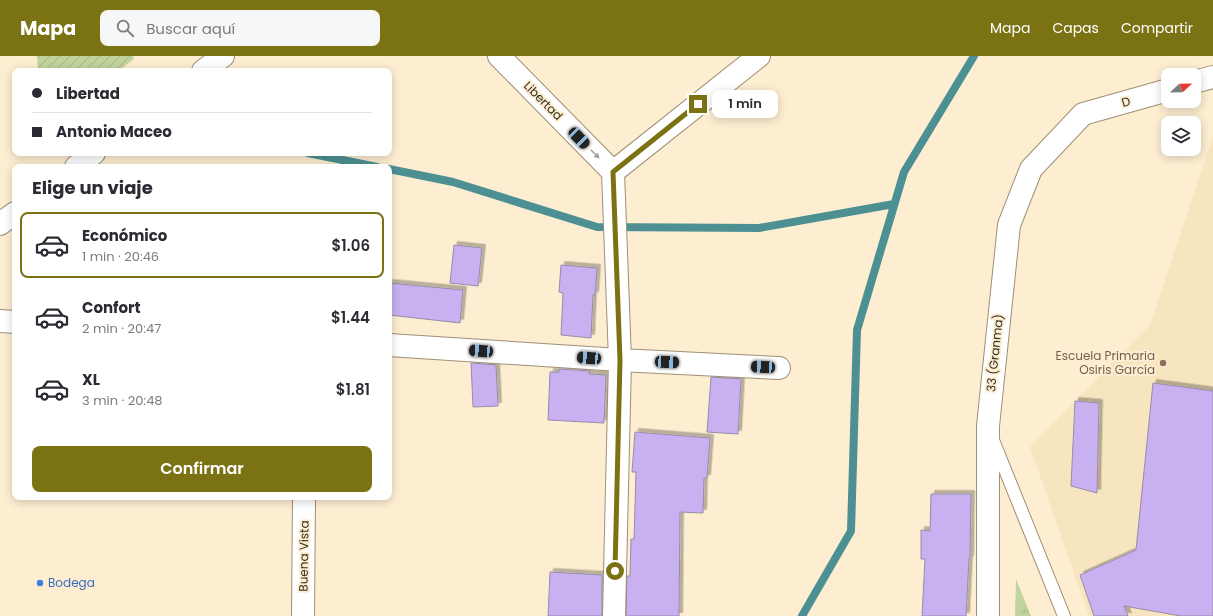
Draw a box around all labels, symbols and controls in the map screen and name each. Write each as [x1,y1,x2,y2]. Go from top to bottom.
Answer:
search box [100,10,380,46]
text: Mapa [20,15,76,42]
icon: search [114,17,136,39]
text: Buscar aquí [146,18,235,39]
text: Mapa [990,18,1030,38]
text: Capas [1052,18,1099,38]
text: Compartir [1121,18,1193,38]
north arrow [1161,68,1201,108]
map controls [1161,68,1201,156]
street label: Libertad [520,77,567,124]
text: Libertad [56,83,120,104]
callout: 1 min [712,90,778,118]
street label: D [1119,92,1132,111]
text: 1 min [728,94,762,113]
route end [689,95,707,113]
button: layers [1161,116,1201,156]
text: Antonio Maceo [56,121,172,142]
car [566,125,592,151]
one-way arrow [590,149,599,159]
text: Elige un viaje [32,175,153,200]
text: Económico [82,225,167,246]
icon: car [34,227,70,263]
text: $1.06 [332,235,370,256]
text: 1 min · 20:46 [82,247,159,266]
text: Confort [82,297,141,318]
icon: car [34,299,70,335]
text: $1.44 [331,307,370,328]
street label: 33 (Granma) [982,313,1007,393]
text: 2 min · 20:47 [82,319,161,338]
car [469,344,493,358]
place label: Escuela Primaria Osiris García [1056,347,1155,378]
car [577,351,601,365]
car [655,355,679,369]
marker: Escuela Primaria Osiris García [1158,358,1168,368]
car [751,360,775,374]
text: XL [82,369,100,390]
icon: car [34,371,70,407]
text: $1.81 [336,379,370,400]
text: 3 min · 20:48 [82,391,163,410]
button: Confirmar [32,446,372,492]
street label: Buena Vista [294,520,313,592]
route start [606,562,624,580]
place label: Bodega [48,574,95,591]
marker: Bodega [35,578,45,588]

